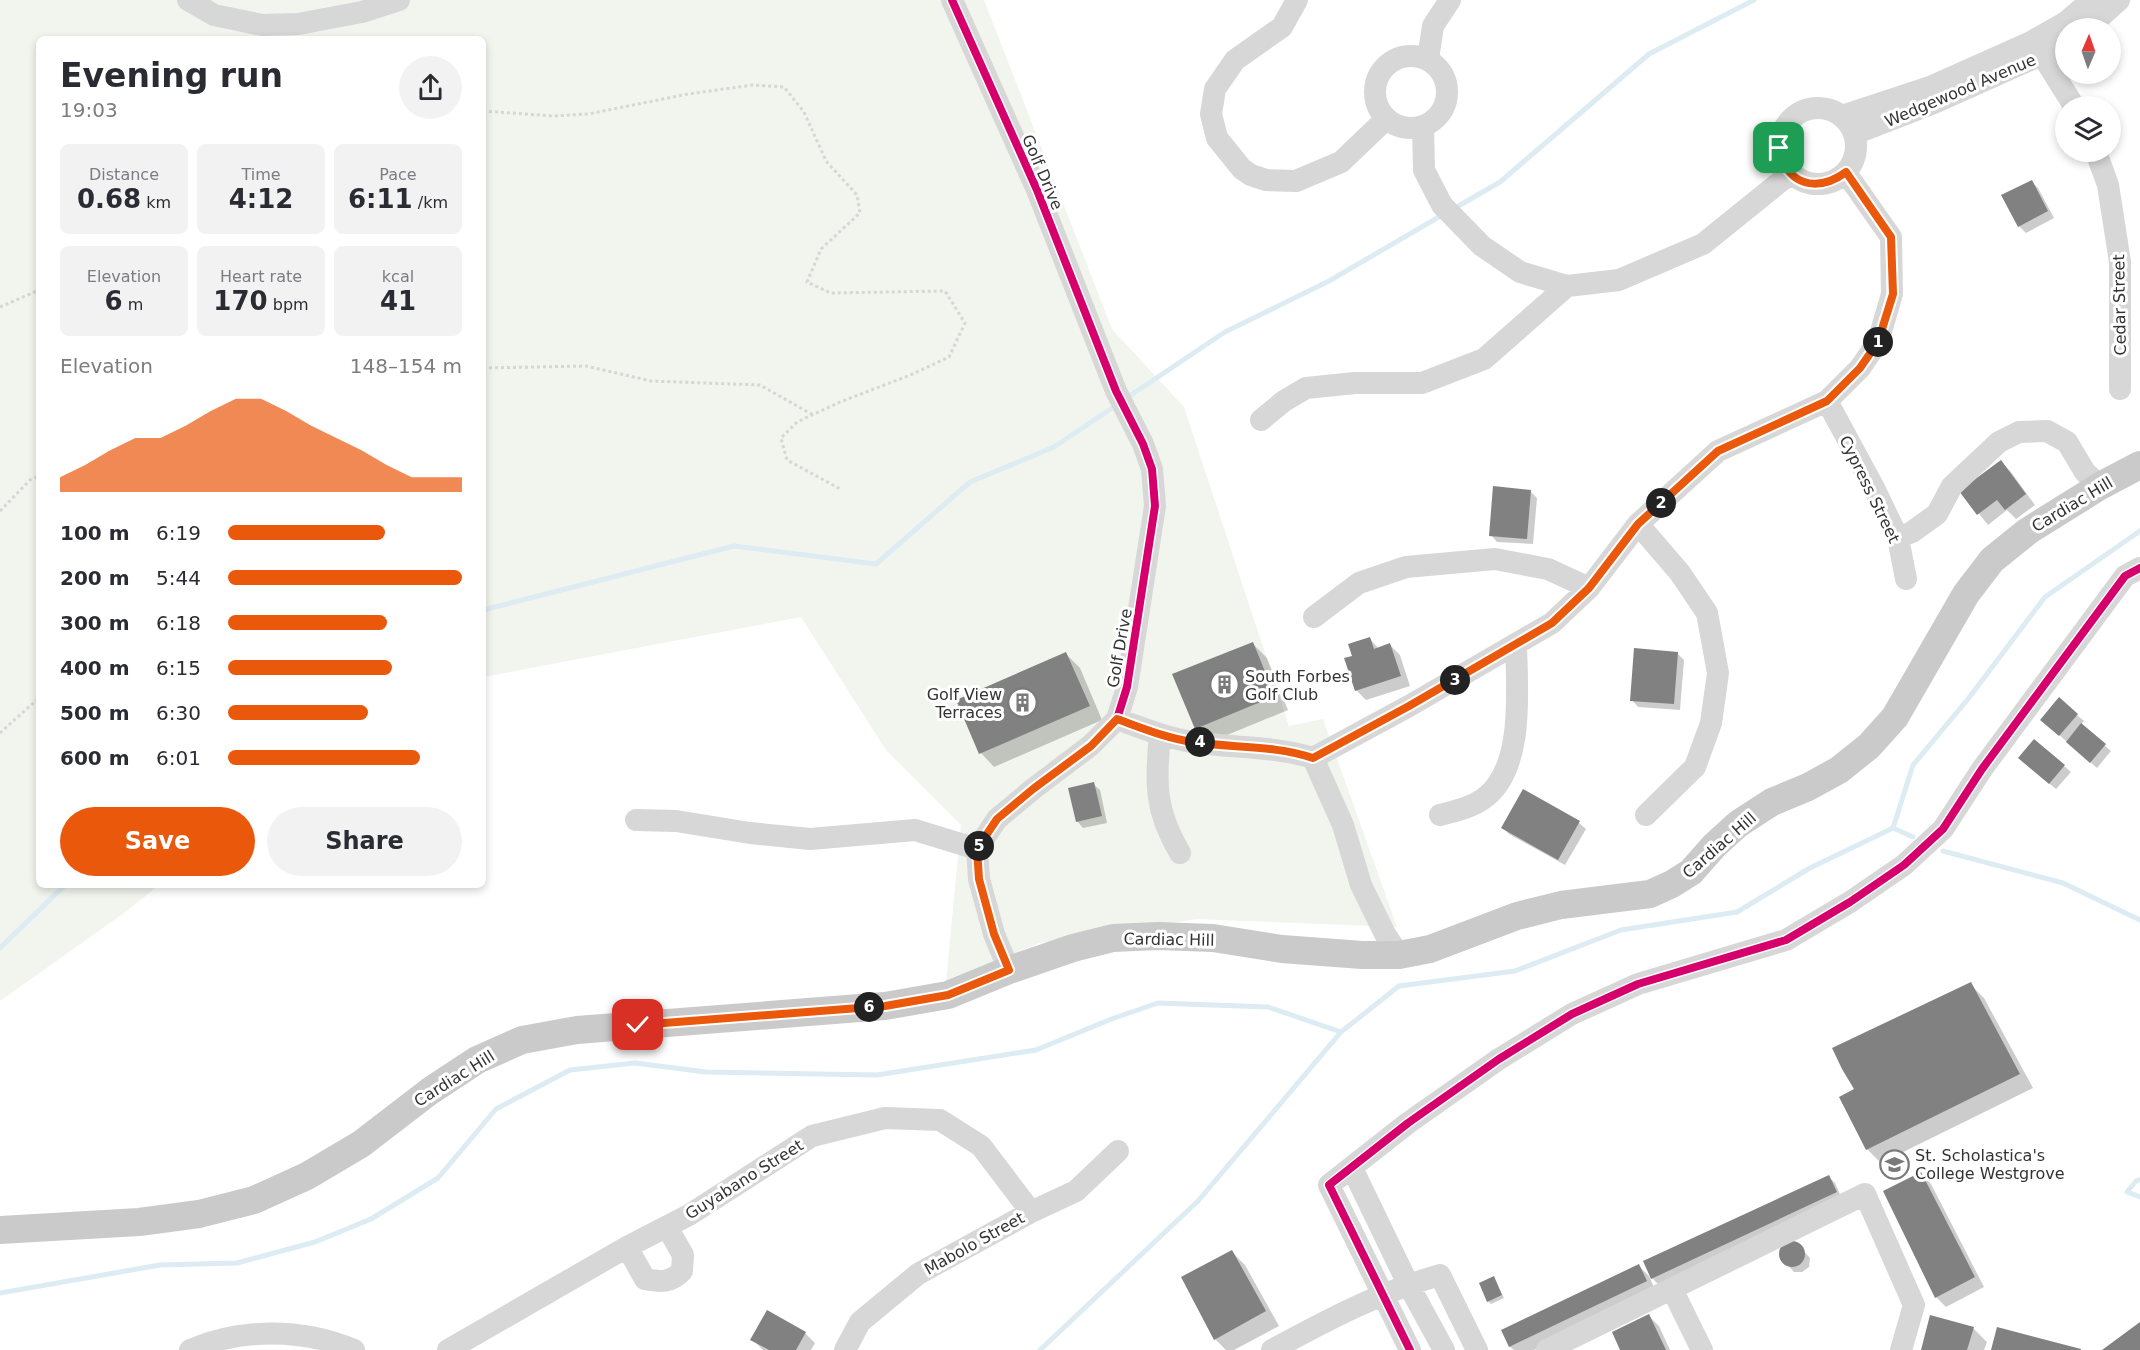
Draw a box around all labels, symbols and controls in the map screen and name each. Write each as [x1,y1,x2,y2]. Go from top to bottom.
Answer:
north arrow [2055,18,2121,84]
map controls [2055,18,2121,162]
street label: Wedgewood Avenue [1882,50,2039,131]
text: Evening run [60,56,283,95]
button: share [399,56,462,119]
button: layers [2055,96,2121,162]
text: 19:03 [60,98,118,122]
pin [1753,122,1804,173]
icon: arrive [1762,131,1795,164]
street label: Golf Drive [1018,132,1067,213]
text: Distance [89,165,159,184]
text: Time [241,165,281,184]
text: Pace [379,165,417,184]
text: 0.68 [77,184,141,214]
text: 4:12 [229,184,293,214]
text: 6:11 [348,184,413,214]
text: km [141,193,171,212]
text: /km [413,193,448,212]
street label: Cedar Street [2109,254,2130,356]
text: Elevation [87,267,161,286]
text: Heart rate [220,267,302,286]
text: kcal [382,267,414,286]
text: 6 [105,286,123,316]
text: 170 [213,286,268,316]
text: 41 [380,286,416,316]
text: m [123,295,143,314]
text: bpm [268,295,309,314]
pin: 1 [1863,327,1893,357]
text: 1 [1872,332,1884,351]
text: Elevation [60,354,153,378]
text: 148–154 m [350,354,462,378]
street label: Cypress Street [1835,432,1904,546]
street label: Cardiac Hill [2028,473,2116,536]
pin: 2 [1646,488,1676,518]
text: 2 [1655,493,1667,512]
text: 100 m [60,521,130,545]
text: 6:19 [156,521,201,545]
text: 200 m [60,566,130,590]
text: 5:44 [156,566,201,590]
street label: Golf Drive [1103,607,1136,689]
text: 300 m [60,611,130,635]
text: 6:18 [156,611,201,635]
text: 400 m [60,656,130,680]
text: 6:15 [156,656,201,680]
pin: 3 [1440,665,1470,695]
place label: South Forbes Golf Club [1245,667,1350,704]
building icon: South Forbes Golf Club [1208,669,1240,701]
text: 3 [1449,670,1461,689]
place label: Golf View Terraces [927,685,1002,722]
building icon: Golf View Terraces [1007,687,1039,719]
text: 500 m [60,701,130,725]
text: 6:30 [156,701,201,725]
pin: 4 [1185,727,1215,757]
text: 4 [1194,732,1206,751]
text: 600 m [60,746,130,770]
text: 6:01 [156,746,201,770]
button: Save [60,807,255,876]
button: Share [267,807,462,876]
street label: Cardiac Hill [1679,808,1760,882]
pin: 5 [964,831,994,861]
text: 5 [973,836,985,855]
street label: Cardiac Hill [1123,929,1215,950]
pin: 6 [854,992,884,1022]
text: 6 [863,997,875,1016]
pin [612,999,663,1050]
icon: check [621,1008,654,1041]
street label: Cardiac Hill [411,1046,498,1111]
street label: Guyabano Street [682,1135,807,1223]
place label: St. Scholastica's College Westgrove [1915,1146,2065,1183]
school or university icon: St. Scholastica's College Westgrove [1878,1148,1910,1180]
street label: Mabolo Street [921,1208,1028,1279]

